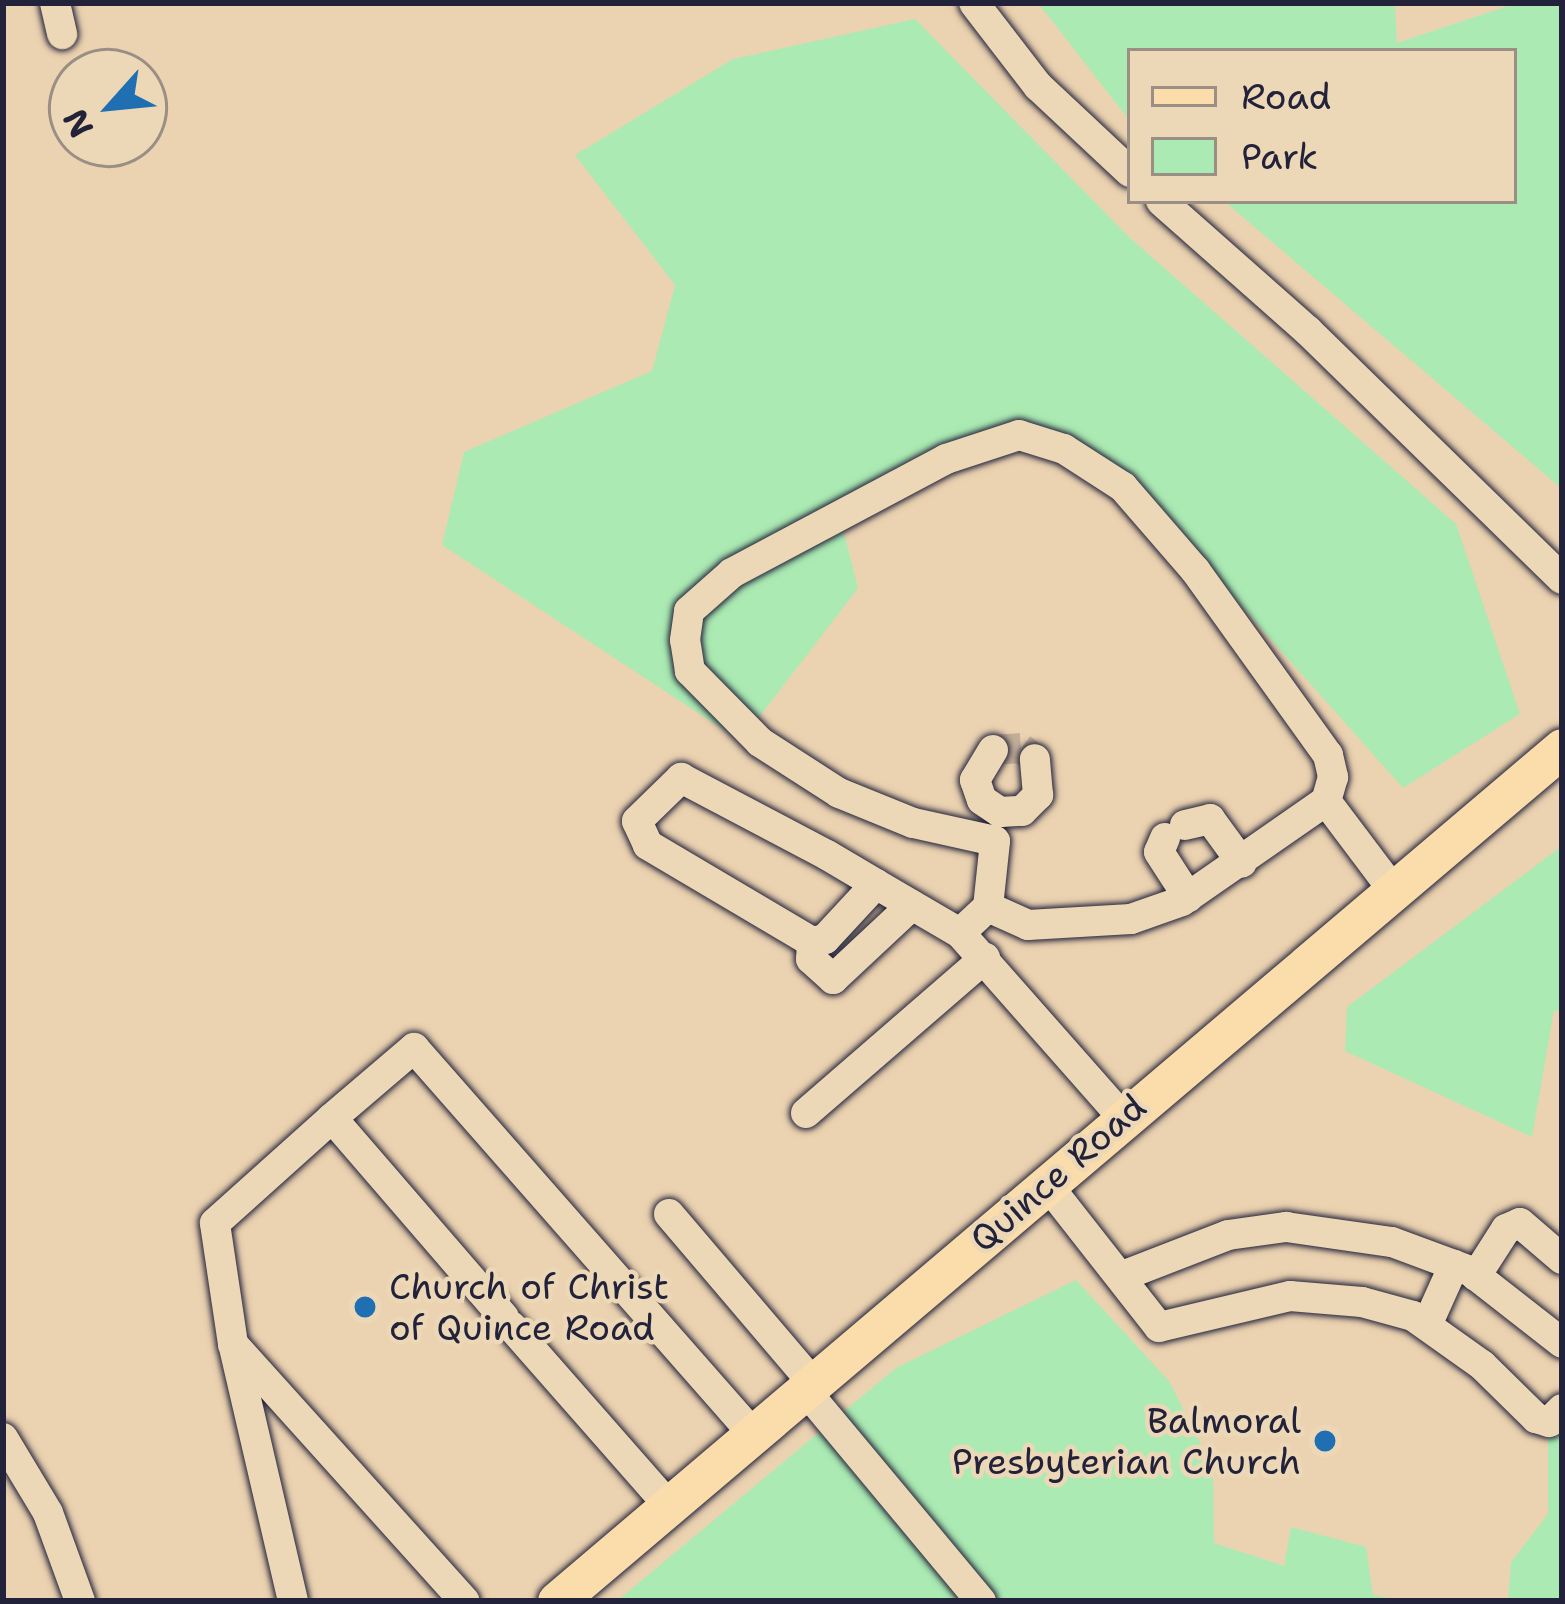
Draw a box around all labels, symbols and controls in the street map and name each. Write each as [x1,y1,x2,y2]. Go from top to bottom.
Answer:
north arrow [48,48,168,168]
legend [1127,48,1517,204]
text: Road [1241,72,1331,121]
text: N [52,101,104,145]
text: Park [1241,132,1318,181]
street label: Quince Road [961,1085,1155,1261]
place label: Church of Christ of Quince Road [389,1264,669,1349]
marker: Church of Christ of Quince Road [352,1294,378,1320]
place label: Balmoral Presbyterian Church [952,1398,1301,1483]
marker: Balmoral Presbyterian Church [1312,1428,1338,1454]

